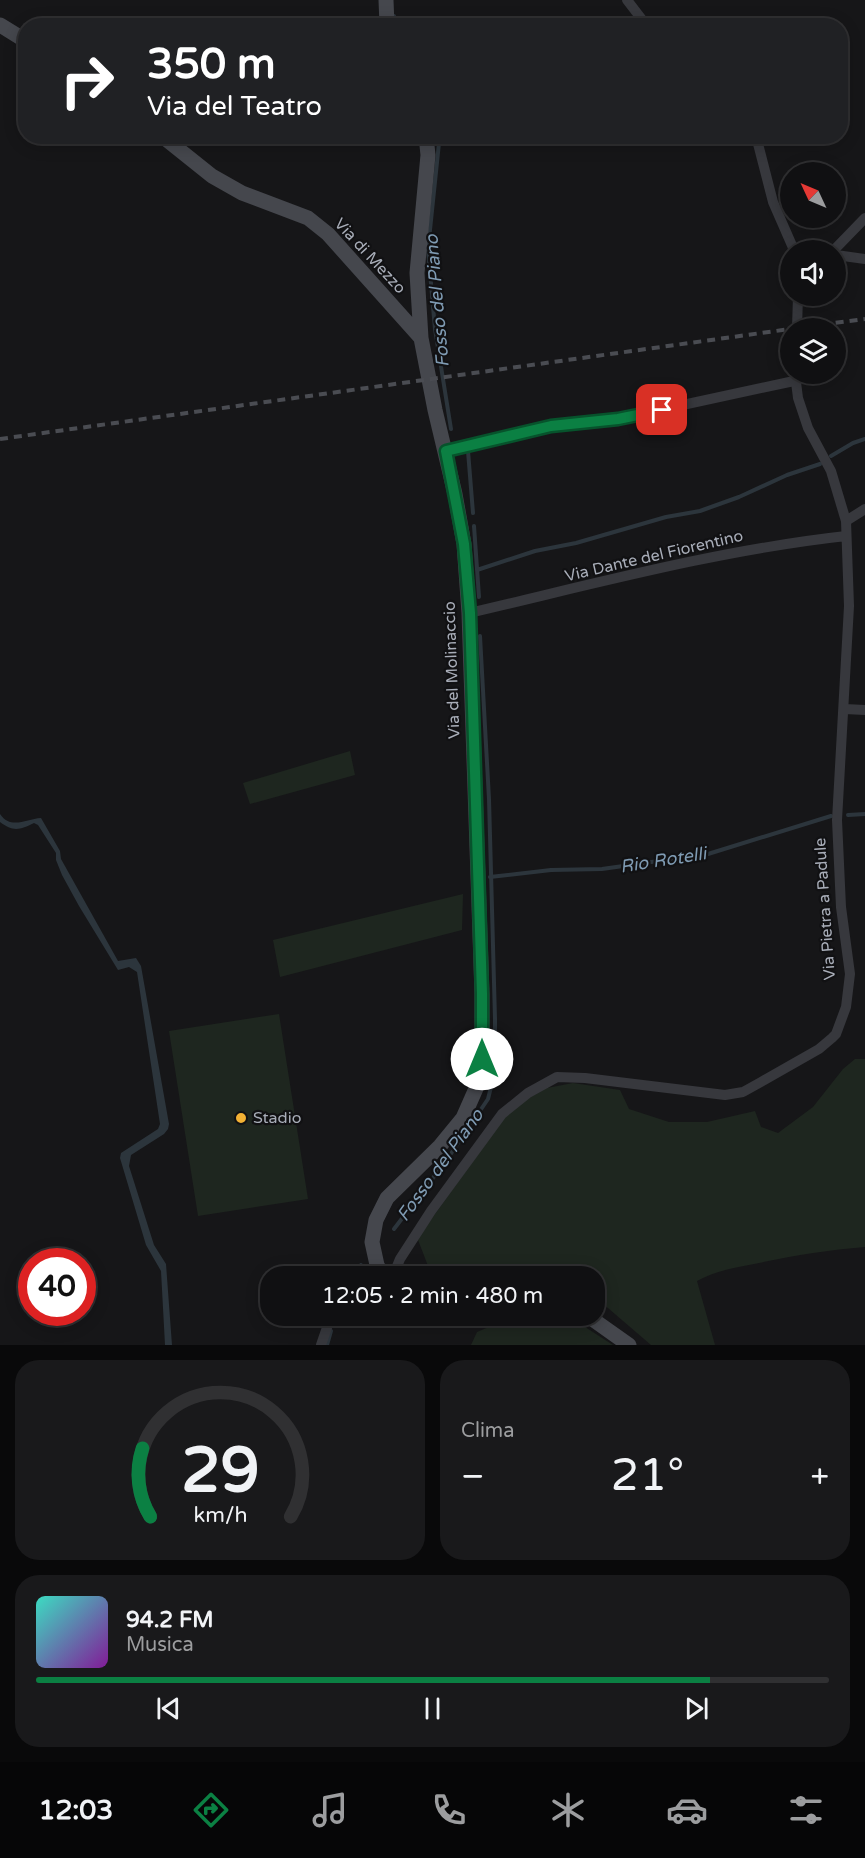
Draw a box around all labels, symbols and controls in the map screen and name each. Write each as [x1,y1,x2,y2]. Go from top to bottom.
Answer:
text: 350 m [147,39,276,90]
icon: right [48,42,126,120]
text: Via del Teatro [147,90,322,123]
north arrow [780,162,846,228]
map controls [780,162,846,384]
street label: Via di Mezzo [330,214,410,298]
water label: Fosso del Piano [420,233,454,368]
button: sound [780,240,846,306]
button: layers [780,318,846,384]
pin [636,384,687,435]
icon: arrive [645,393,678,426]
street label: Via Dante del Fiorentino [563,526,745,586]
street label: Via del Molinaccio [440,601,464,739]
street label: Via Pietra a Padule [810,837,840,981]
water label: Rio Rotelli [618,842,710,878]
position arrow [450,1027,514,1091]
water label: Fosso del Piano [392,1104,489,1225]
place label: Stadio [253,1108,301,1128]
marker: Stadio [234,1111,248,1125]
speed limit sign: 40 [18,1248,96,1326]
text: 12:05 · 2 min · 480 m [322,1283,543,1309]
text: Clima [461,1419,514,1443]
text: 29 [181,1434,259,1509]
text: 21° [611,1449,684,1503]
text: − [461,1457,485,1496]
text: + [810,1457,829,1496]
text: km/h [193,1502,247,1528]
text: 94.2 FM [126,1607,214,1633]
text: Musica [126,1633,194,1657]
icon: previous [152,1692,185,1725]
icon: pause [416,1692,449,1725]
icon: next [680,1692,713,1725]
icon: directions [190,1789,232,1831]
icon: music [309,1789,351,1831]
icon: phone [428,1789,470,1831]
icon: climate [547,1789,589,1831]
icon: car [666,1789,708,1831]
icon: filters [785,1789,827,1831]
text: 12:03 [38,1794,113,1827]

